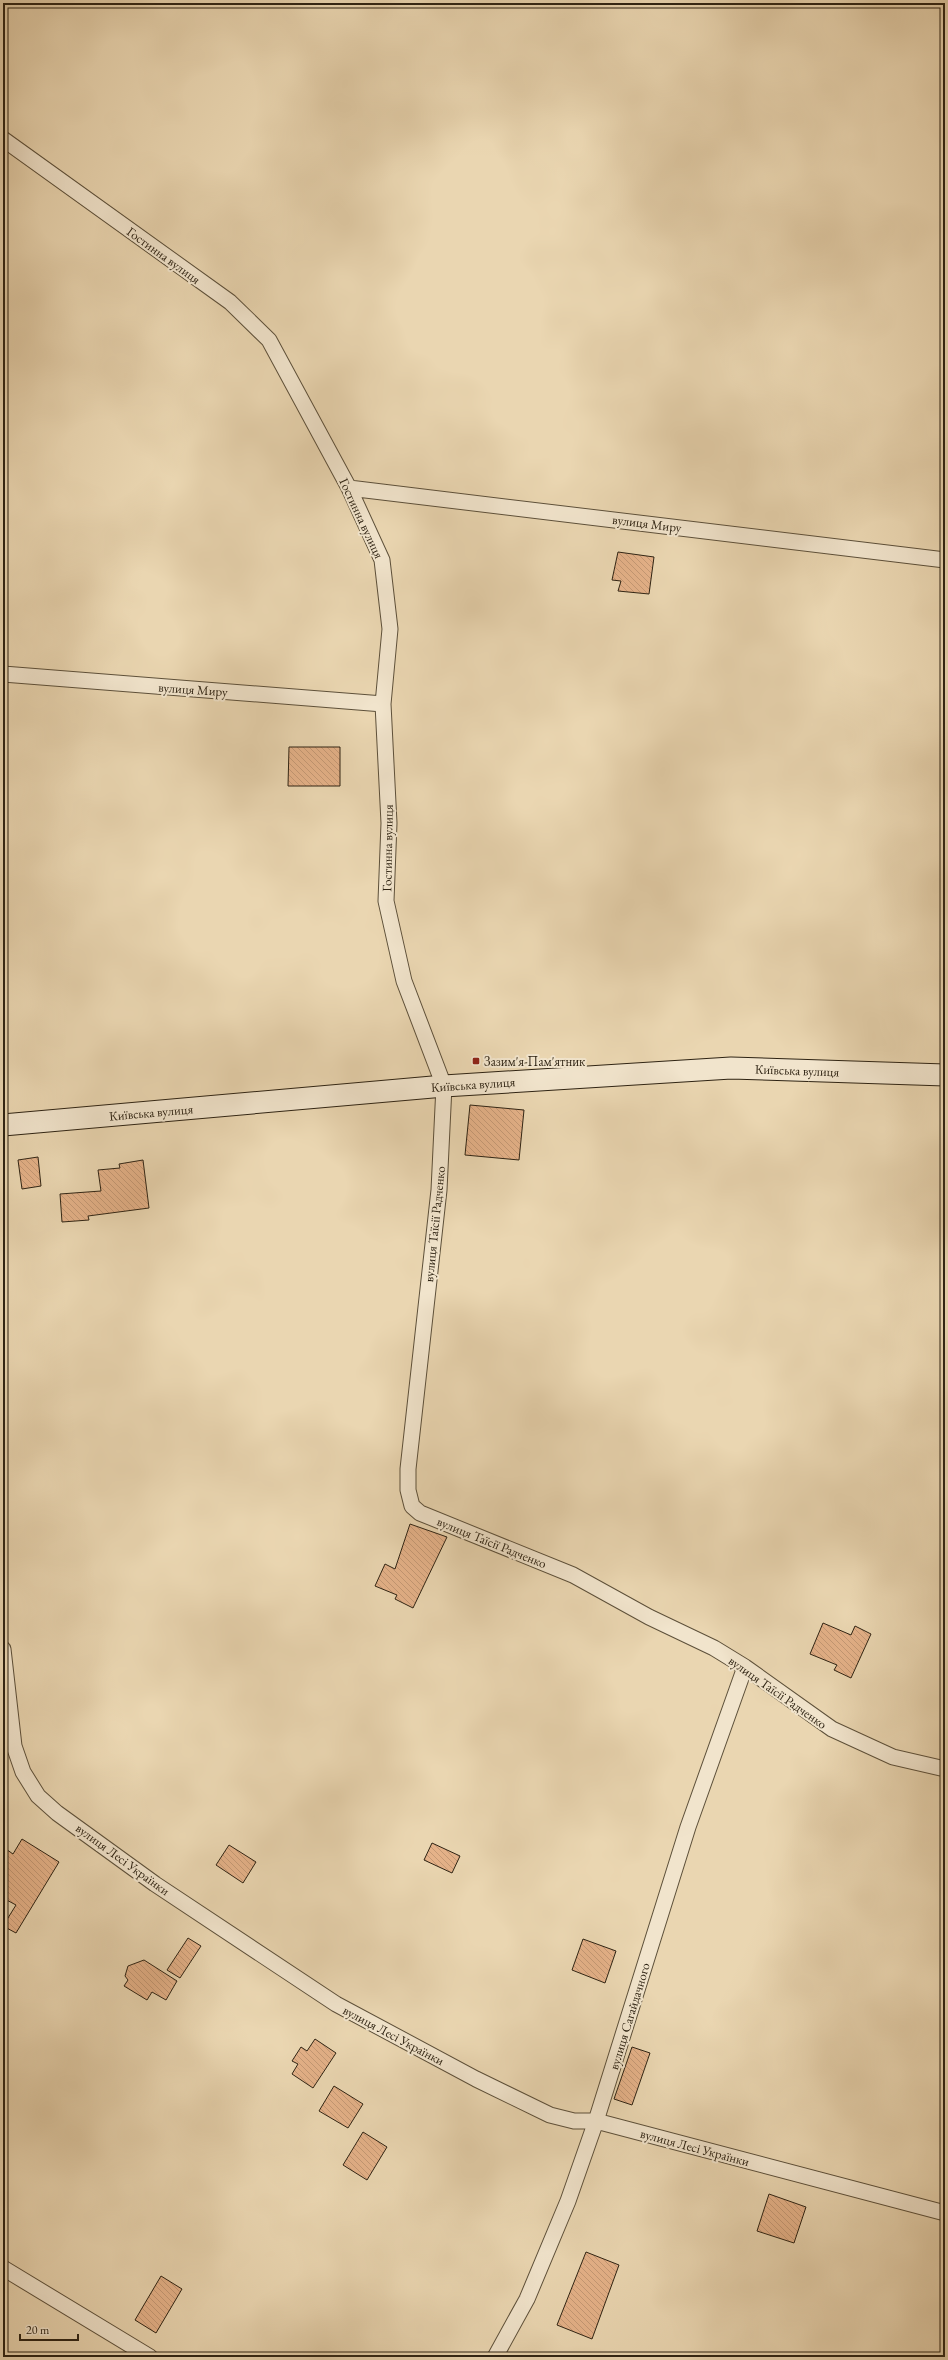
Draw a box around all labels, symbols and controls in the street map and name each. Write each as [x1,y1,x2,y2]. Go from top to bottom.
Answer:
street label: Гостинна вулиця [123,223,204,288]
street label: Гостинна вулиця [335,475,388,561]
street label: вулиця Миру [611,511,683,536]
street label: вулиця Миру [158,679,229,700]
street label: Гостинна вулиця [378,804,397,892]
place label: Зазим'я-Пам'ятник [484,1053,586,1070]
marker: Зазим'я-Пам'ятник [471,1056,481,1066]
street label: Київська вулиця [755,1061,840,1080]
street label: Київська вулиця [430,1073,516,1096]
street label: Київська вулиця [108,1100,194,1125]
street label: вулиця Таїсії Радченко [420,1165,449,1283]
street label: вулиця Таїсії Радченко [435,1513,549,1572]
street label: вулиця Таїсії Радченко [725,1652,830,1733]
street label: вулиця Лесі Українки [72,1820,173,1899]
street label: вулиця Сагайдачного [605,1961,654,2072]
street label: вулиця Лесі Українки [340,2002,447,2069]
street label: вулиця Лесі Українки [638,2125,751,2170]
scale bar [20,2316,78,2342]
text: 20 m [26,2322,50,2338]

